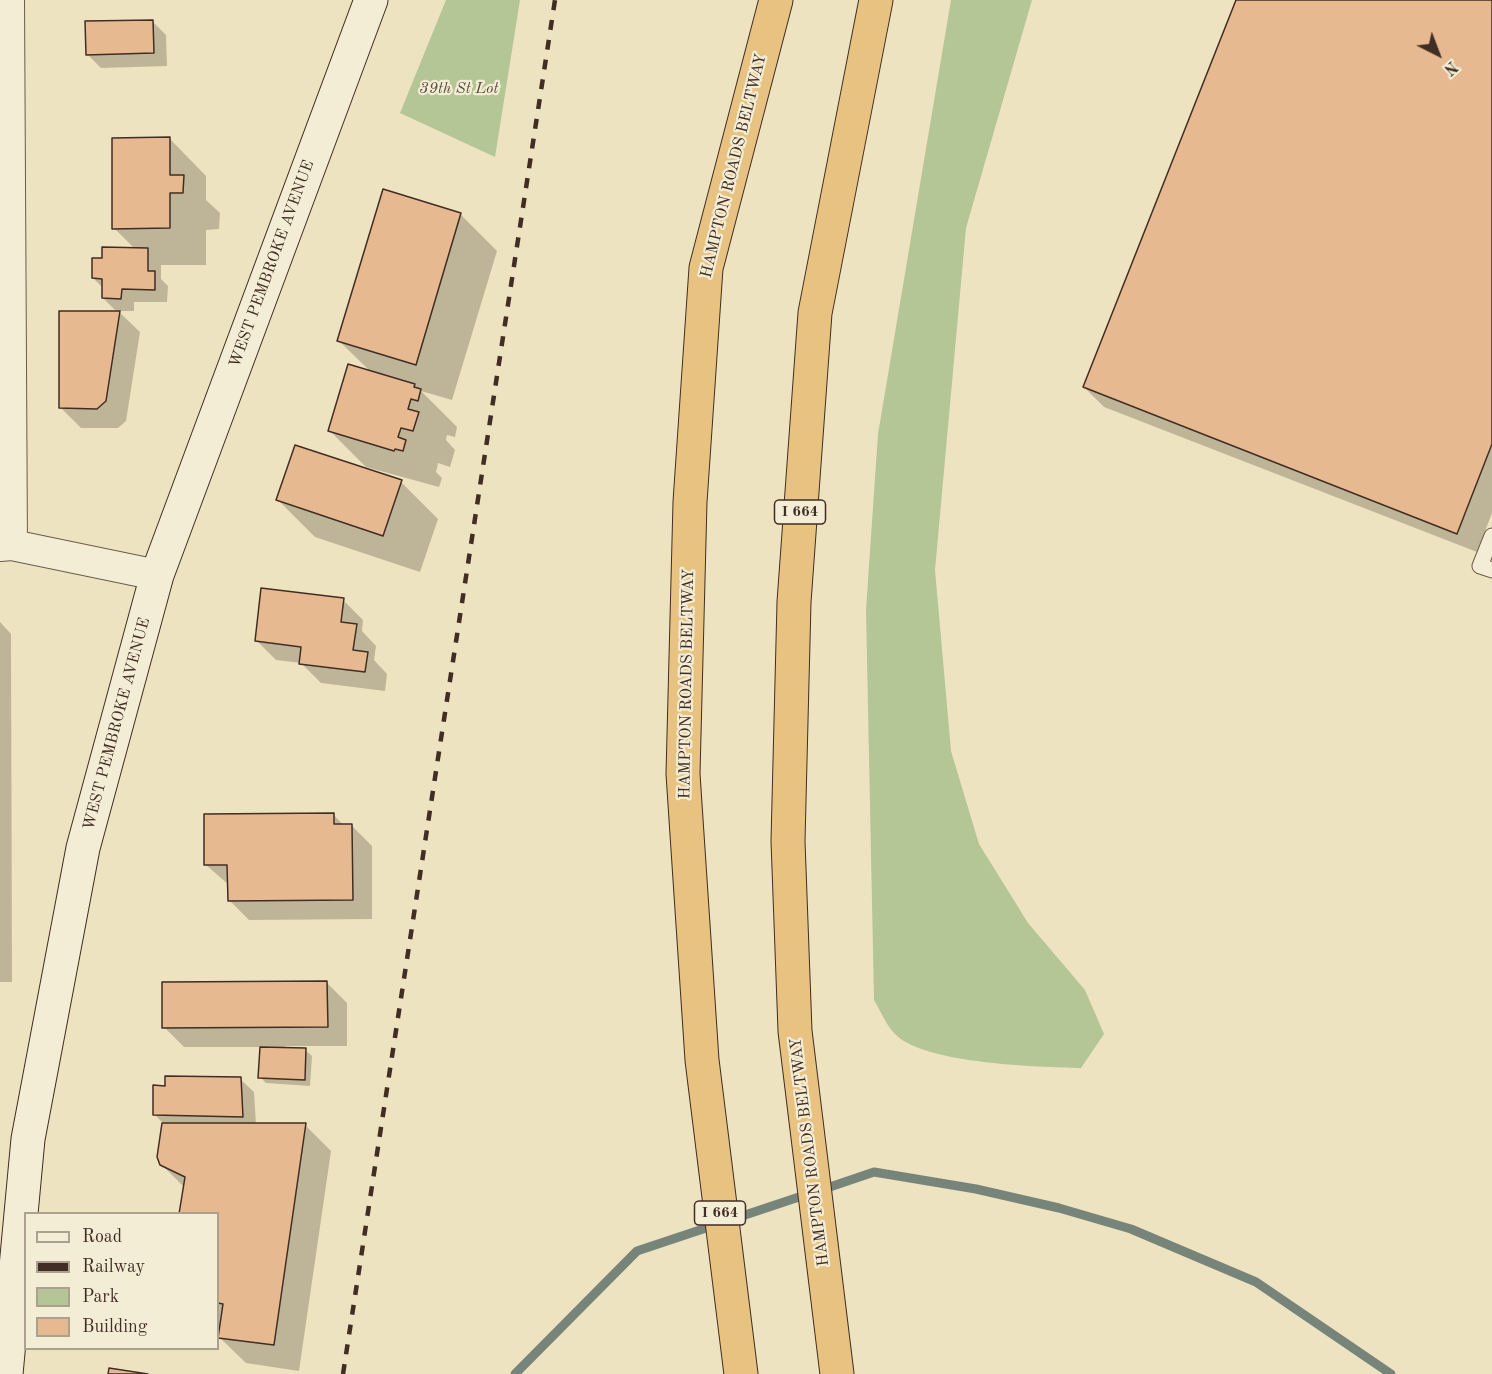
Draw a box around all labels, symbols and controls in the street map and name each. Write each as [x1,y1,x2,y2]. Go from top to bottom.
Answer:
north arrow [1408,24,1468,84]
street label: HAMPTON ROADS BELTWAY [697,52,771,280]
text: N [1440,57,1460,77]
park label: 39th St Lot [419,79,499,99]
street label: WEST PEMBROKE AVENUE [225,158,319,370]
road number: I 664 [774,500,826,524]
street label: HAMPTON ROADS BELTWAY [675,569,699,799]
street label: WEST PEMBROKE AVENUE [79,616,155,832]
street label: HAMPTON ROADS BELTWAY [786,1037,834,1267]
road number: I 664 [694,1201,746,1225]
legend [24,1212,219,1350]
text: Road [82,1228,122,1246]
text: Railway [82,1258,145,1276]
text: Park [82,1288,119,1306]
text: Building [82,1318,147,1336]

